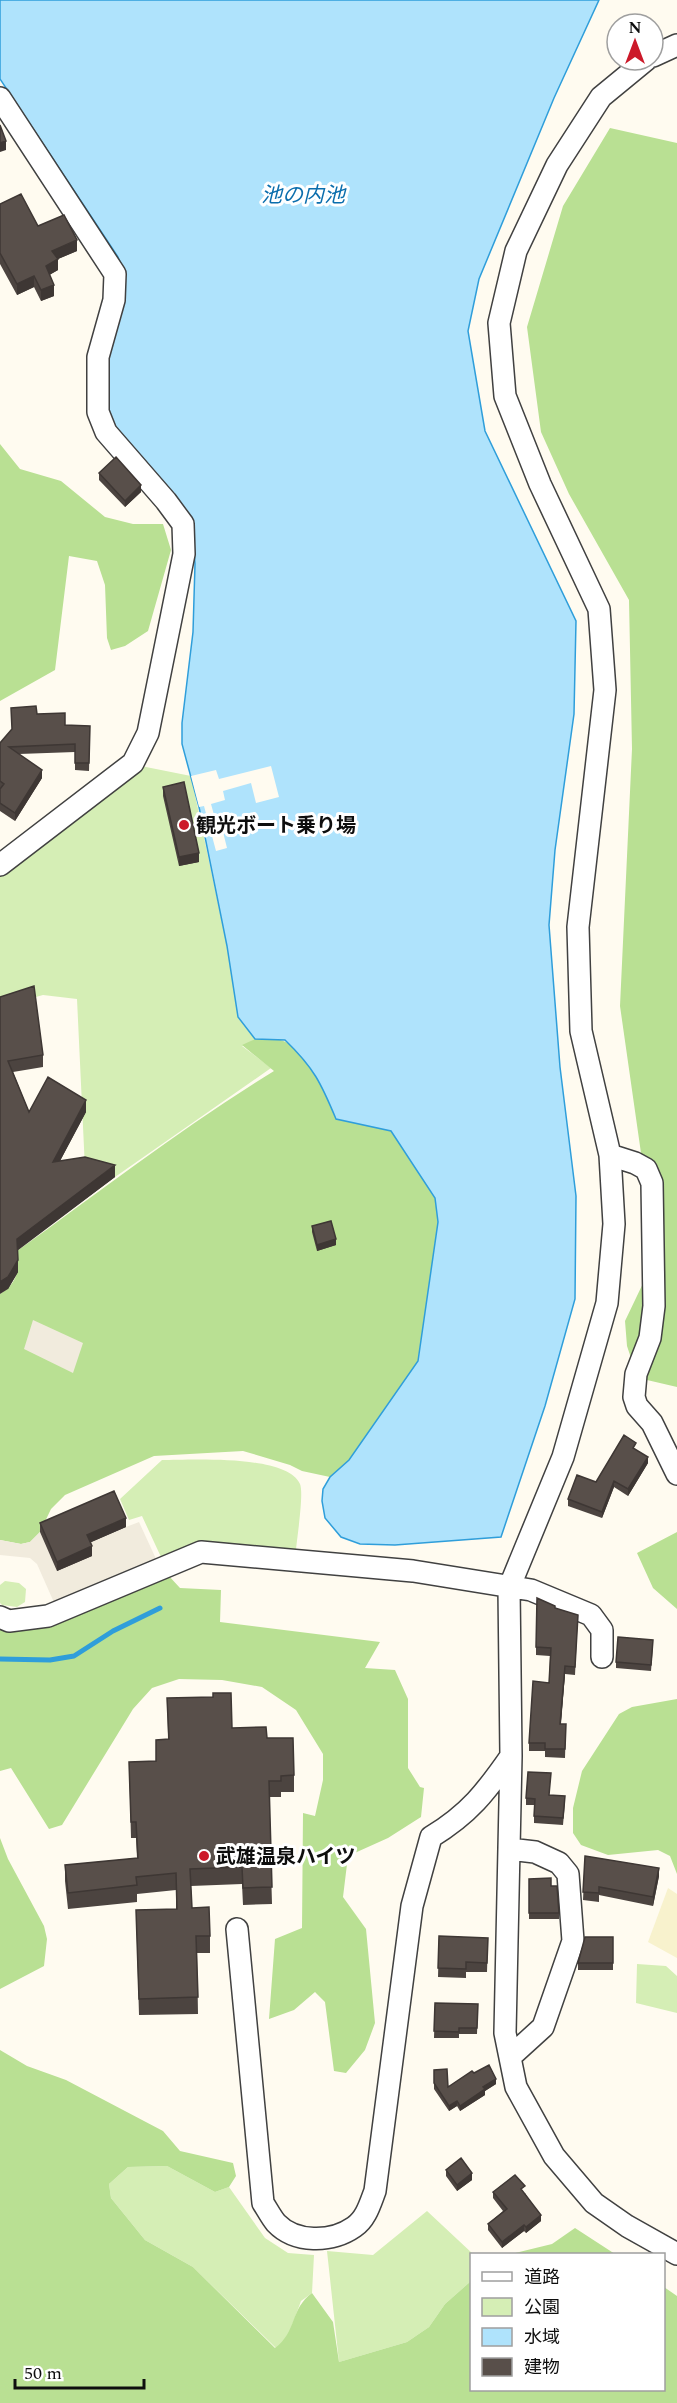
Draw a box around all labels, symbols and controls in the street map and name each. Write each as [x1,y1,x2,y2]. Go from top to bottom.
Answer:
north arrow [605,12,665,72]
text: N [628,16,642,40]
water label: 池の内池 [261,180,347,212]
place label: 観光ボート乗り場 [196,811,356,841]
marker: 観光ボート乗り場 [177,818,191,832]
place label: 武雄温泉ハイツ [216,1842,356,1872]
marker: 武雄温泉ハイツ [197,1849,211,1863]
legend [470,2253,665,2391]
text: 道路 [524,2264,560,2291]
text: 公園 [524,2294,560,2321]
text: 水域 [524,2324,560,2351]
scale bar [15,2352,144,2390]
text: 建物 [524,2354,560,2381]
text: 50 m [24,2360,62,2387]

